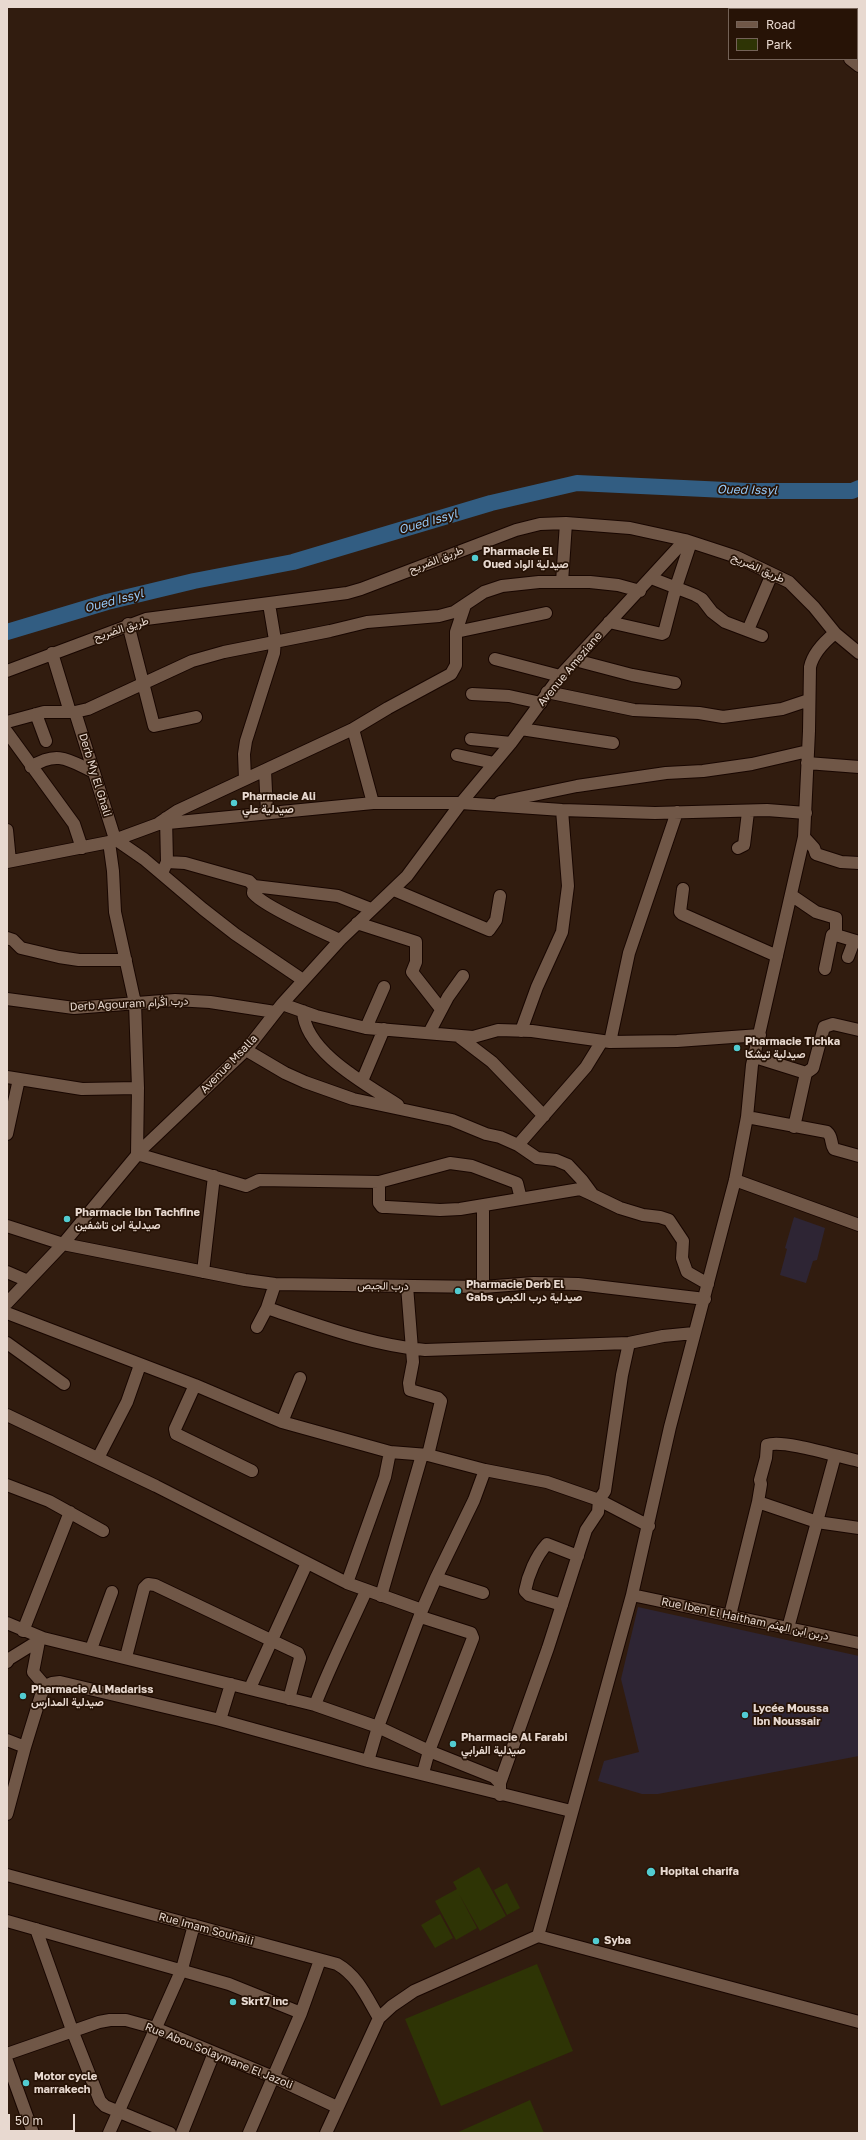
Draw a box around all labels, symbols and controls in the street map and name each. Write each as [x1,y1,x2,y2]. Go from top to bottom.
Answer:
legend [728,8,858,60]
text: Road [766,17,795,32]
text: Park [766,37,792,52]
water label: Oued Issyl [717,482,777,498]
water label: Oued Issyl [397,507,459,537]
street label: طريق الضريح [407,544,465,576]
place label: Pharmacie El Oued صيدلية الواد [483,545,569,571]
street label: طريق الضريح [729,550,787,586]
marker: Pharmacie El Oued صيدلية الواد [470,553,480,563]
water label: Oued Issyl [83,586,145,616]
street label: طريق الضريح [92,614,150,644]
street label: Avenue Ameziane [535,629,605,709]
street label: Derb My El Ghali [76,732,114,818]
place label: Pharmacie Ali صيدلية علي [242,790,316,816]
marker: Pharmacie Ali صيدلية علي [229,798,239,808]
street label: Derb Agouram درب اڭرام [69,994,189,1014]
street label: Avenue Msalla [198,1032,260,1096]
place label: Pharmacie Tichka صيدلية تيشكا [745,1035,840,1061]
marker: Pharmacie Tichka صيدلية تيشكا [732,1043,742,1053]
place label: Pharmacie Ibn Tachfine صيدلية ابن تاشفين [75,1206,200,1232]
marker: Pharmacie Ibn Tachfine صيدلية ابن تاشفين [62,1214,72,1224]
place label: Pharmacie Derb El Gabs صيدلية درب الكبص [466,1278,582,1304]
street label: درب الجبص [357,1279,409,1293]
marker: Pharmacie Derb El Gabs صيدلية درب الكبص [453,1286,463,1296]
street label: Rue Iben El Haitham دربن ابن الهثم [660,1595,830,1643]
place label: Pharmacie Al Madariss صيدلية المدارس [31,1683,153,1709]
marker: Pharmacie Al Madariss صيدلية المدارس [18,1691,28,1701]
place label: Lycée Moussa Ibn Noussair [753,1702,829,1728]
marker: Lycée Moussa Ibn Noussair [740,1710,750,1720]
place label: Pharmacie Al Farabi صيدلية الفرابي [461,1731,567,1757]
marker: Pharmacie Al Farabi صيدلية الفرابي [448,1739,458,1749]
place label: Hopital charifa [660,1865,739,1879]
marker: Hopital charifa [645,1866,657,1878]
street label: Rue Imam Souhaili [157,1910,255,1948]
place label: Syba [604,1934,631,1948]
marker: Syba [591,1936,601,1946]
place label: Skrt7 inc [241,1995,288,2009]
marker: Skrt7 inc [228,1997,238,2007]
street label: Rue Abou Solaymane El Jazoli [143,2020,295,2092]
place label: Motor cycle marrakech [34,2070,97,2096]
marker: Motor cycle marrakech [21,2078,31,2088]
scale bar [10,2106,77,2132]
text: 50 m [15,2113,43,2128]

